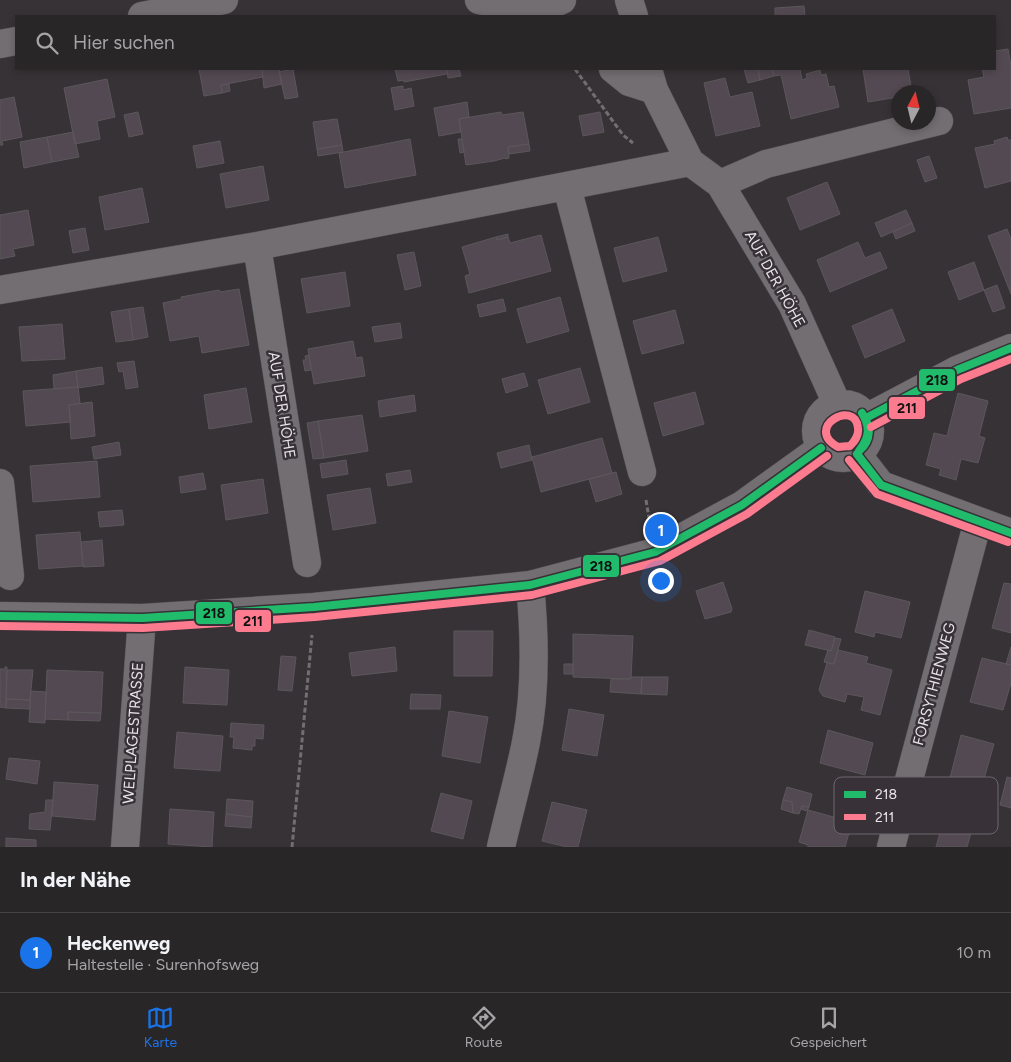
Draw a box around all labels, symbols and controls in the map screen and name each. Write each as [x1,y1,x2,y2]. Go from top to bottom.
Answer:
search box [15,15,996,70]
icon: search [33,29,61,57]
text: Hier suchen [73,31,174,54]
north arrow [891,85,936,130]
street label: AUF DER HÖHE [741,227,809,331]
street label: AUF DER HÖHE [265,350,299,460]
line badge: 218 [918,368,956,392]
text: 218 [926,372,948,389]
line badge: 211 [888,396,926,420]
text: 211 [897,400,917,417]
pin: 1 [645,511,677,549]
line badge: 218 [582,554,620,578]
text: 218 [590,558,612,575]
your location [648,568,674,594]
line badge: 218 [195,601,233,625]
text: 218 [203,605,225,622]
line badge: 211 [234,609,272,633]
text: 211 [243,613,263,630]
street label: FORSYTHIENWEG [909,621,959,747]
street label: WELPLAGESTRASSE [119,662,147,804]
legend [834,777,998,834]
text: 218 [875,786,897,803]
text: 211 [875,809,894,826]
text: In der Nähe [20,867,131,892]
text: Heckenweg [67,932,170,955]
text: 1 [33,943,39,962]
text: 10 m [957,943,991,962]
text: Haltestelle · Surenhofsweg [67,955,259,974]
tab: Karte [144,1004,177,1051]
tab: Route [465,1004,502,1051]
tab: Gespeichert [790,1004,867,1051]

